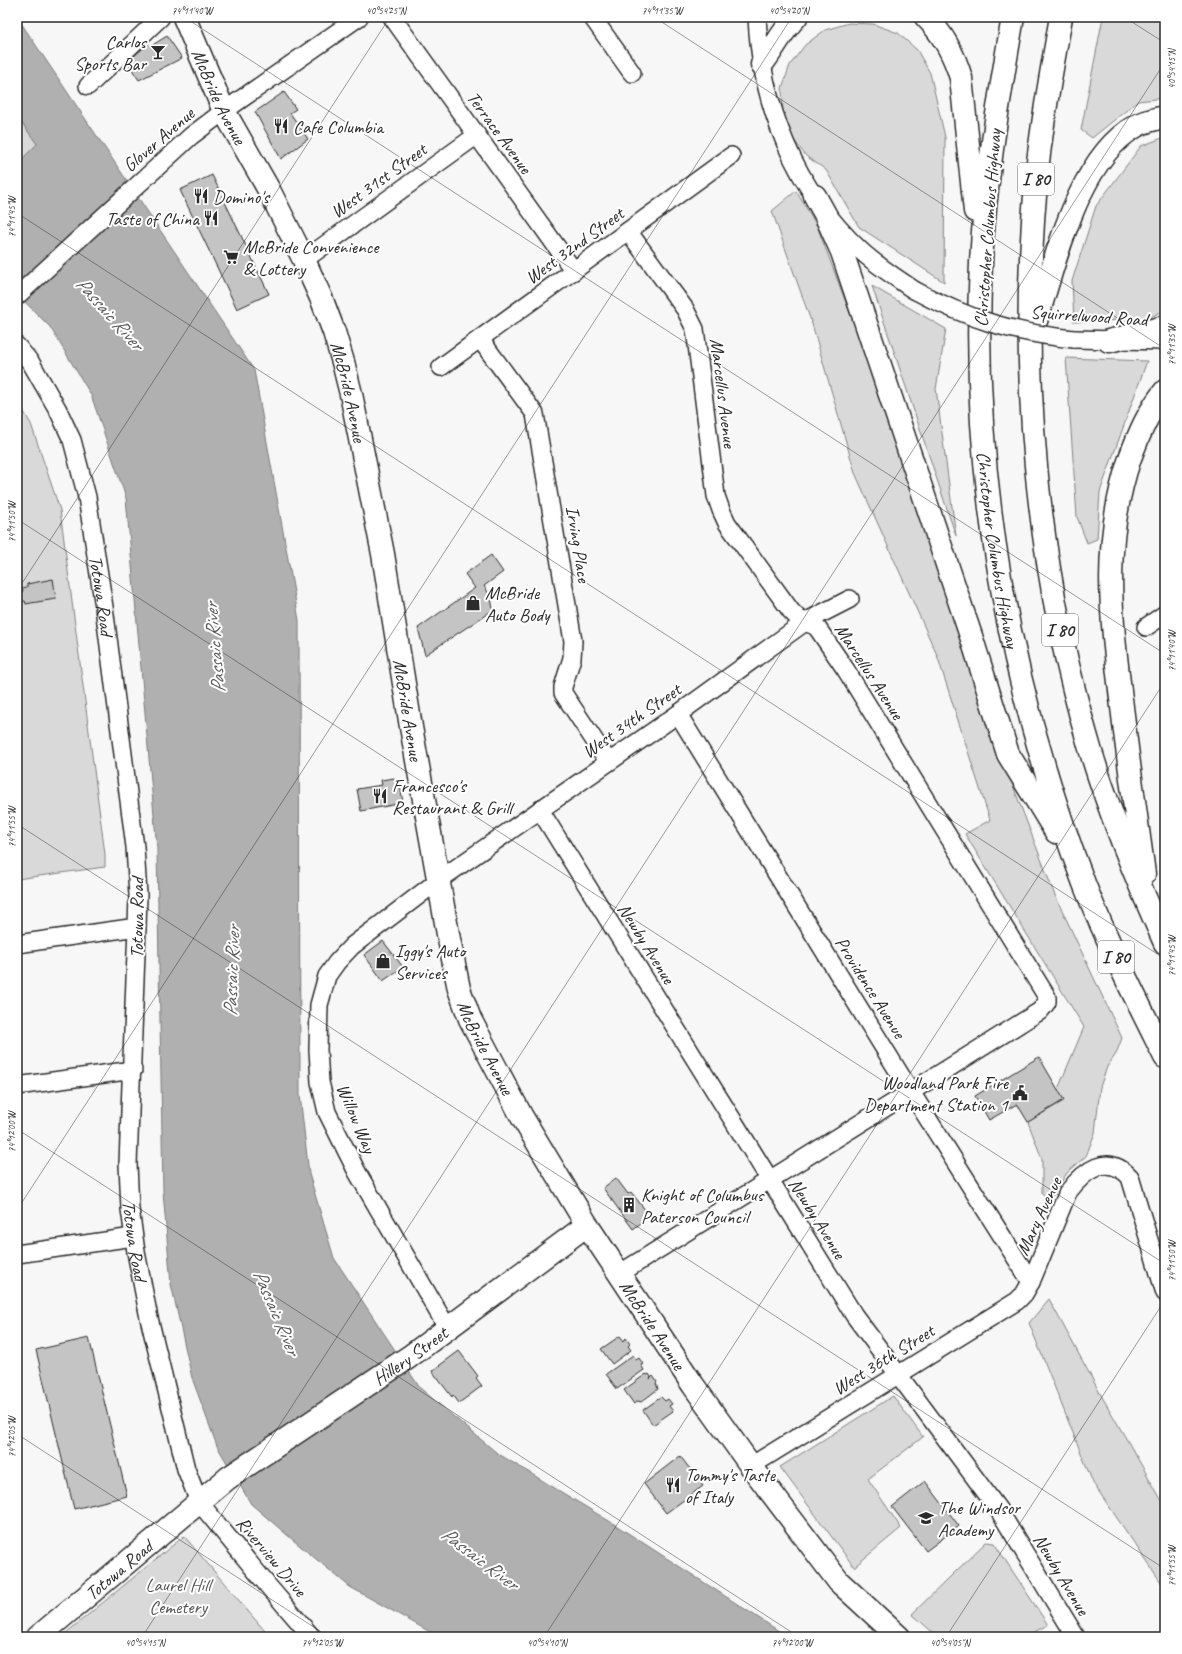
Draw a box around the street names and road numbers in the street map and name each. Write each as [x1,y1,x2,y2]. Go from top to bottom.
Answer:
street label: McBride Avenue [186,46,252,150]
street label: Terrace Avenue [461,87,538,180]
street label: Glover Avenue [118,101,201,177]
street label: Christopher Columbus Highway [969,127,1007,328]
street label: West 31st Street [326,137,433,224]
road number: I 80 [1018,163,1054,195]
street label: West 32nd Street [521,201,630,290]
street label: Squirrelwood Road [1030,300,1152,332]
street label: Marcellus Avenue [704,337,742,451]
street label: McBride Avenue [325,339,372,446]
street label: Christopher Columbus Highway [971,451,1025,652]
street label: Irving Place [560,504,596,586]
street label: Totowa Road [83,554,119,640]
road number: I 80 [1042,614,1078,646]
street label: Marcellus Avenue [829,619,910,726]
street label: McBride Avenue [387,658,428,765]
street label: West 34th Street [578,677,687,764]
street label: Totowa Road [125,875,149,958]
street label: Newby Avenue [612,899,681,990]
street label: Providence Avenue [829,932,912,1044]
road number: I 80 [1098,941,1134,973]
street label: McBride Avenue [451,998,520,1101]
street label: Willow Way [331,1080,382,1158]
street label: Mary Avenue [1010,1172,1068,1259]
street label: Newby Avenue [783,1174,852,1265]
street label: Totowa Road [117,1200,153,1286]
street label: McBride Avenue [614,1276,692,1376]
street label: West 36th Street [828,1318,940,1401]
street label: Hillery Street [368,1321,454,1391]
street label: Riverview Drive [231,1512,313,1603]
street label: Newby Avenue [1028,1530,1096,1621]
street label: Totowa Road [80,1534,160,1606]

